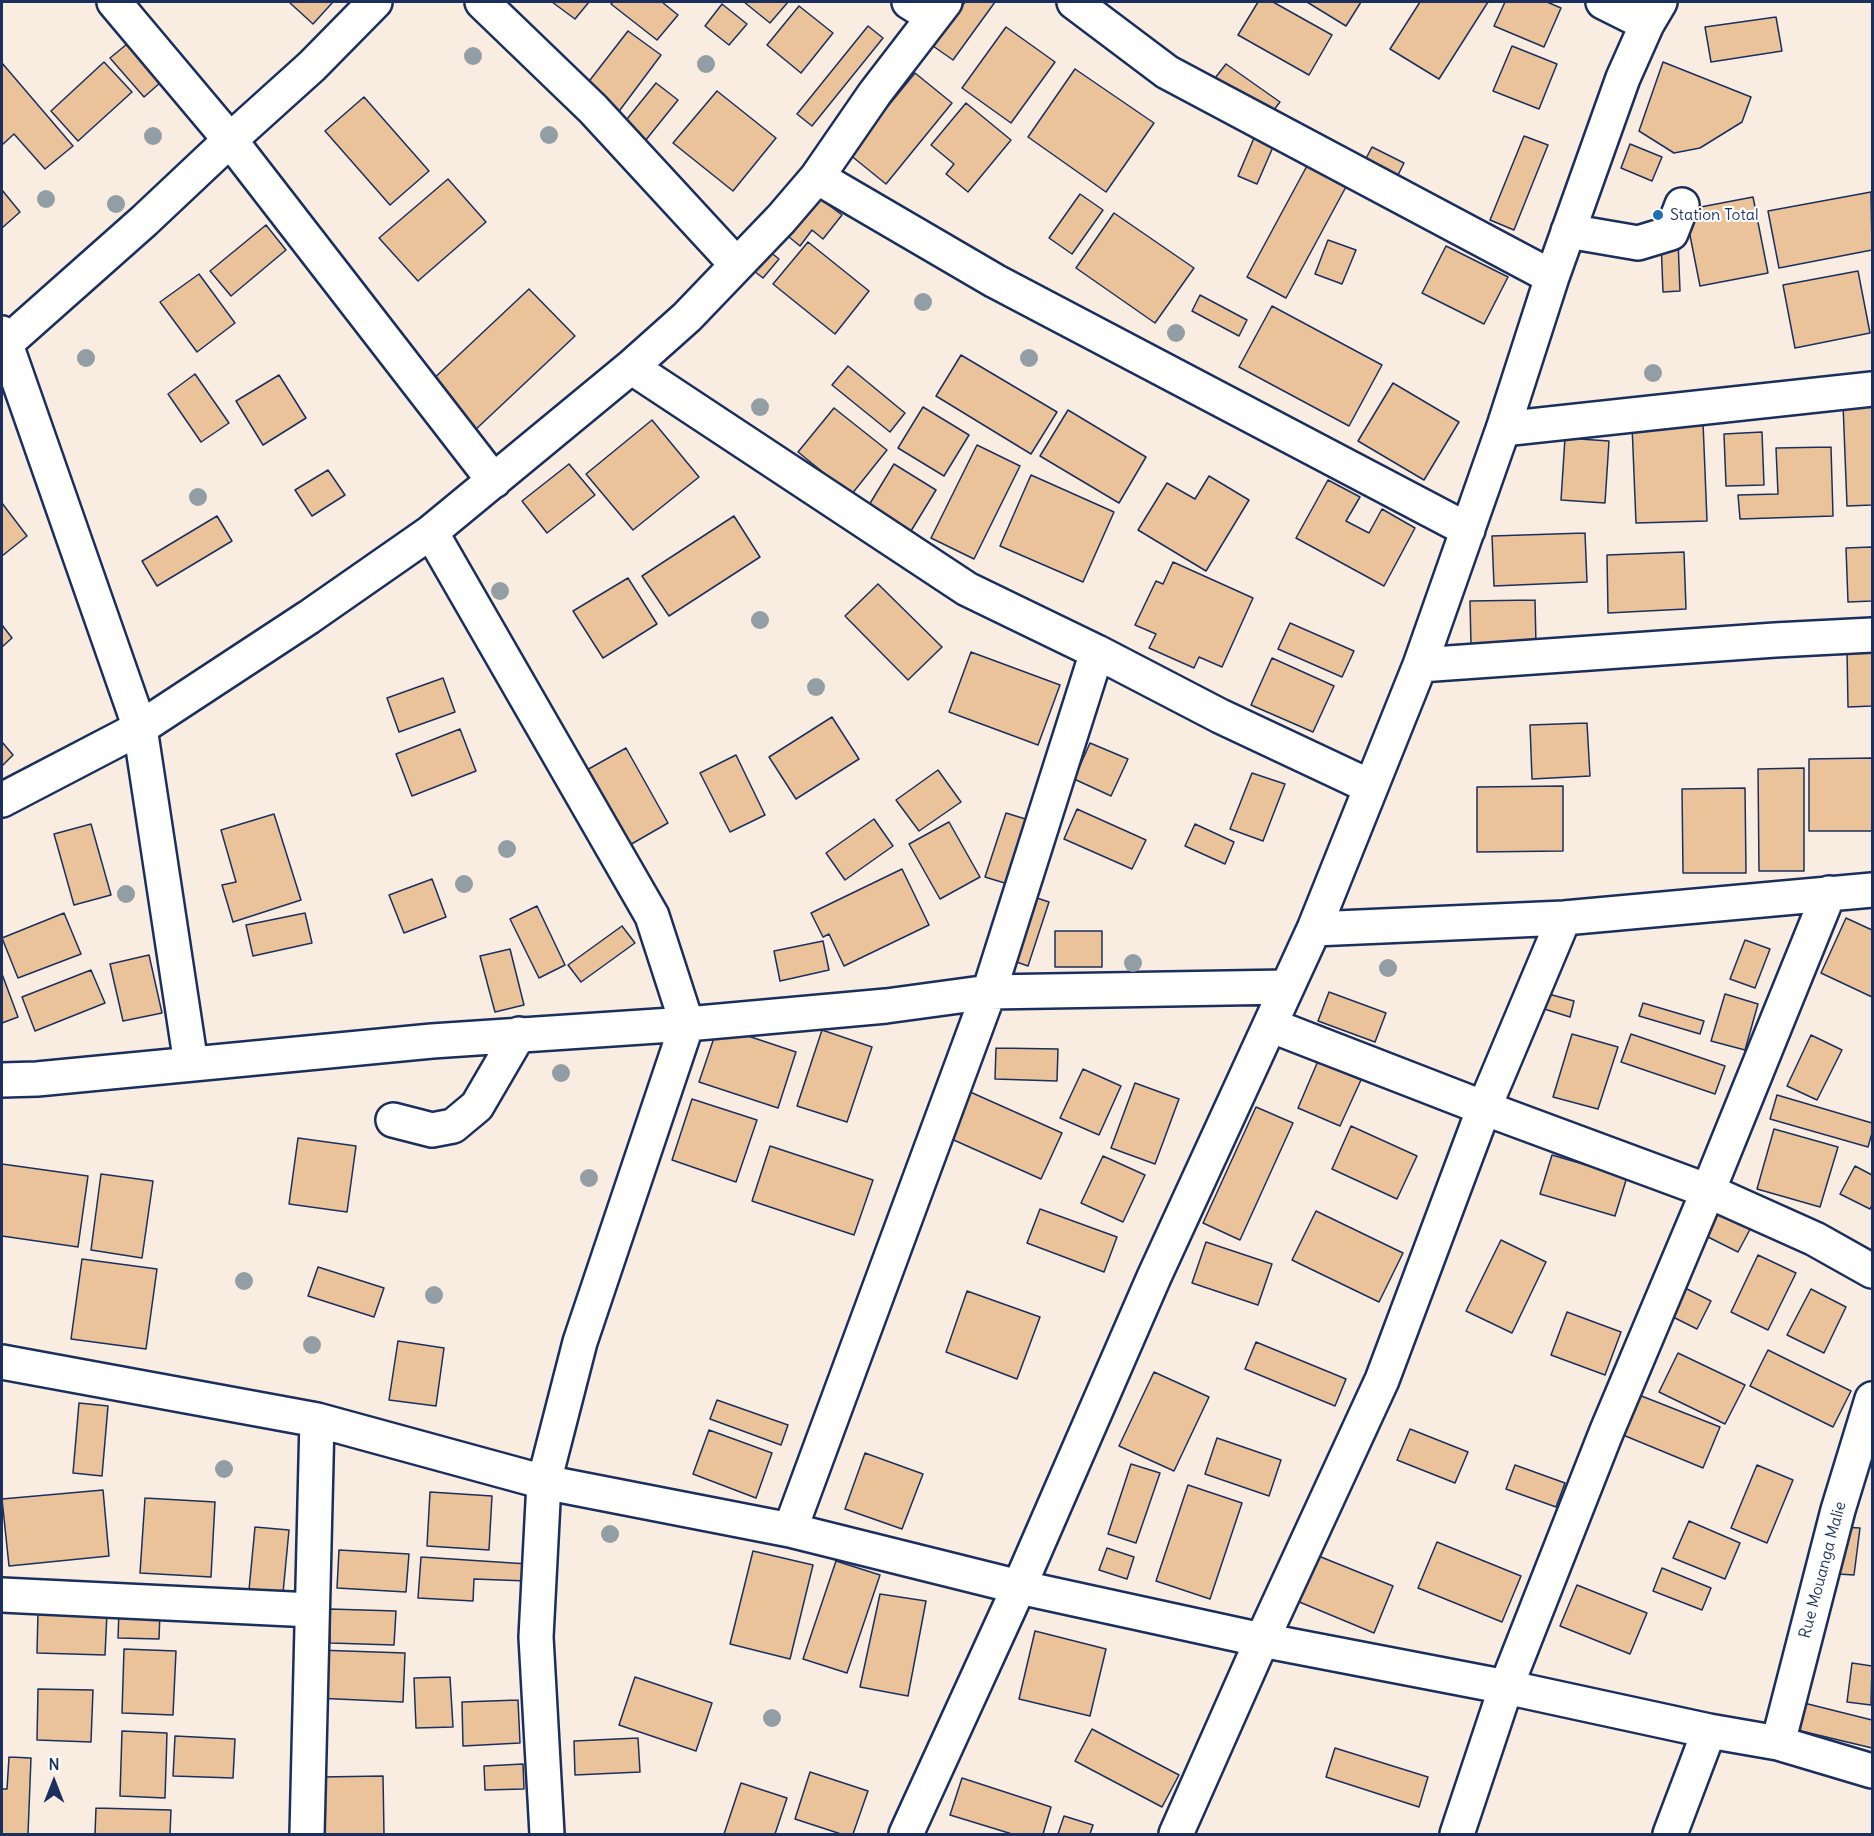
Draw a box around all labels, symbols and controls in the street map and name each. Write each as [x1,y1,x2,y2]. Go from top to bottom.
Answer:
place label: Station Total [1670,205,1759,225]
marker: Station Total [1651,208,1665,222]
street label: Rue Mouanga Malie [1795,1499,1851,1641]
north arrow [24,1752,84,1812]
text: N [48,1754,60,1774]

